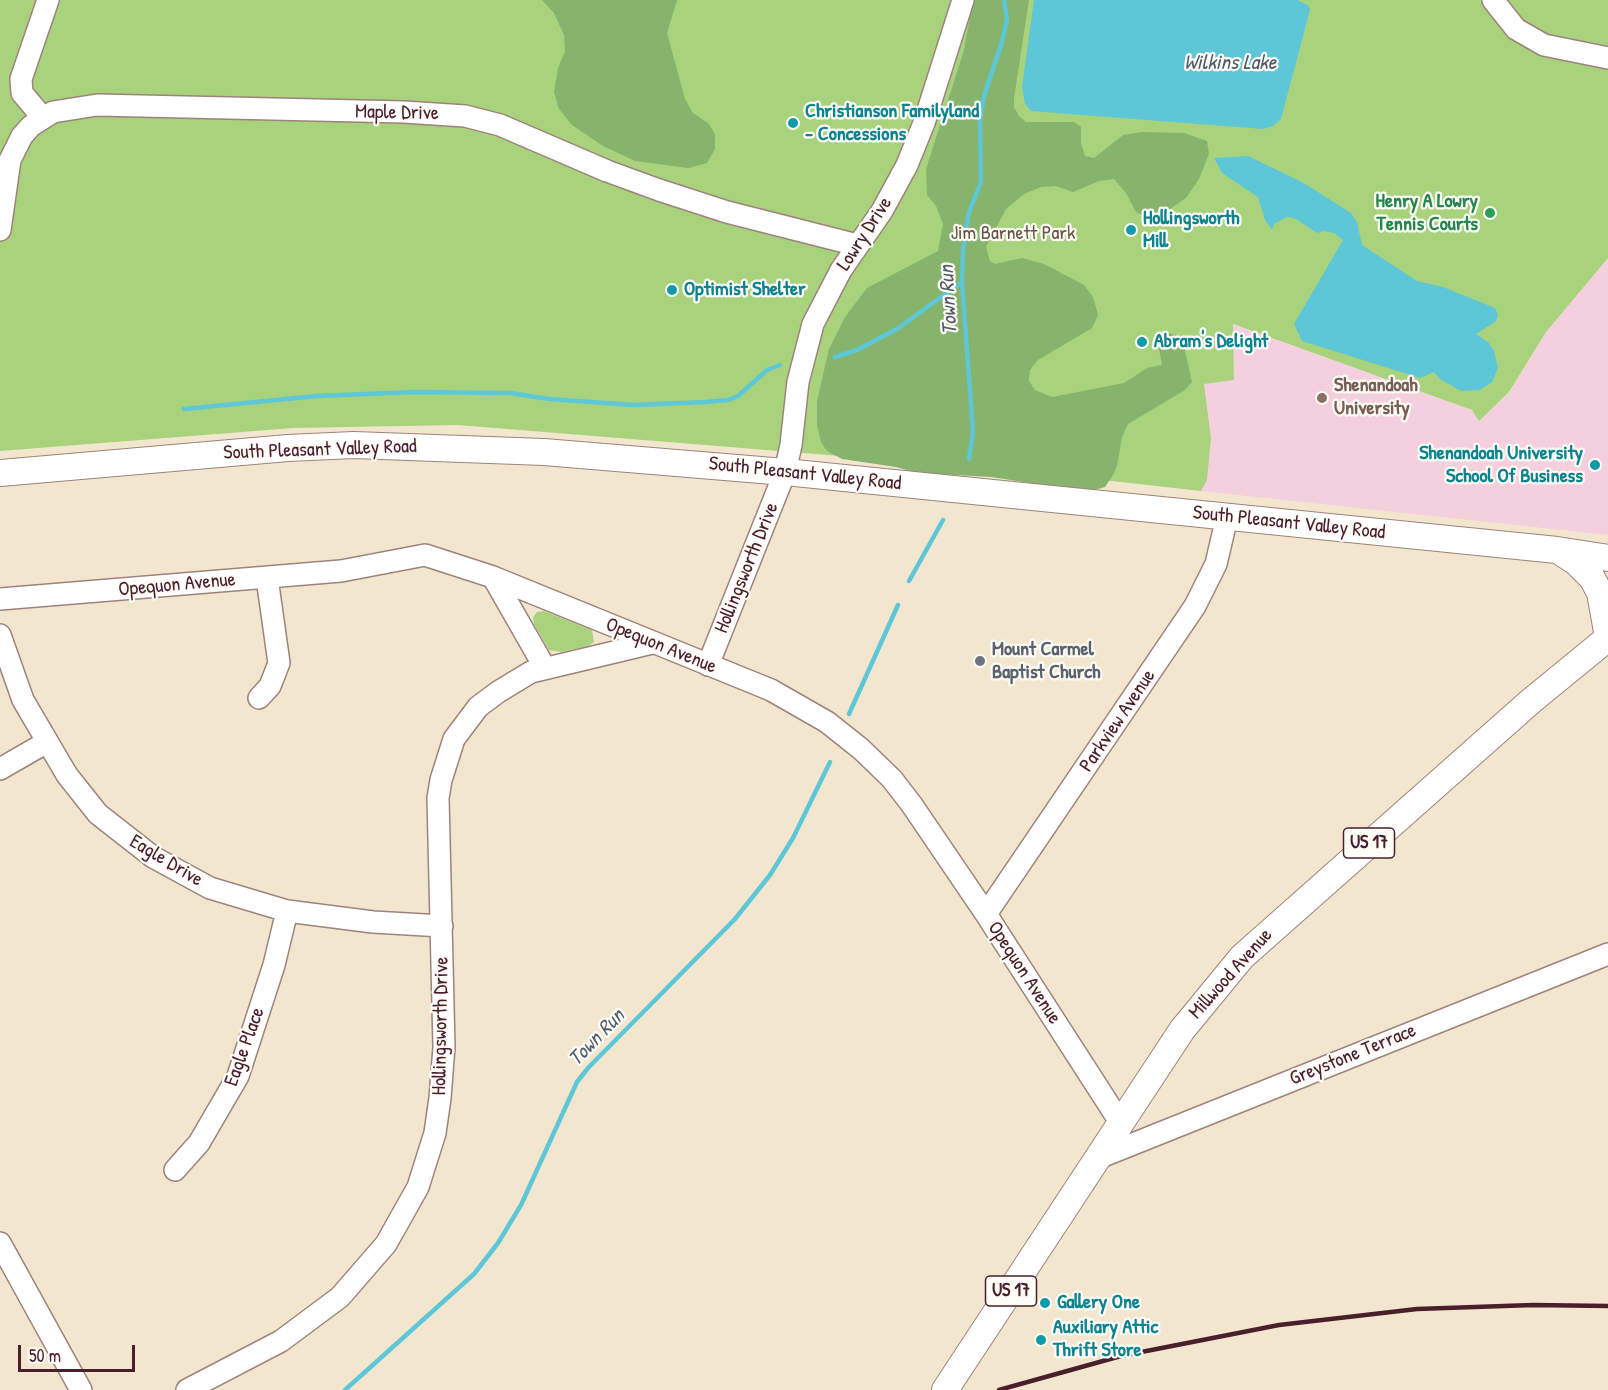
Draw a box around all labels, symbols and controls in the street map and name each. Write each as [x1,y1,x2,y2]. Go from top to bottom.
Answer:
water label: Wilkins Lake [1184,50,1276,76]
street label: Maple Drive [355,100,439,126]
place label: Christianson Familyland - Concessions [805,100,979,147]
marker: Christianson Familyland - Concessions [786,116,800,130]
place label: Henry A Lowry Tennis Courts [1376,190,1478,237]
street label: Lowry Drive [832,193,898,275]
marker: Henry A Lowry Tennis Courts [1483,206,1497,220]
place label: Hollingsworth Mill [1143,207,1239,254]
park label: Jim Barnett Park [951,222,1075,246]
marker: Hollingsworth Mill [1124,223,1138,237]
water label: Town Run [935,265,963,335]
place label: Optimist Shelter [684,278,806,302]
marker: Optimist Shelter [665,283,679,297]
place label: Abram's Delight [1154,330,1268,354]
marker: Abram's Delight [1135,335,1149,349]
place label: Shenandoah University [1334,374,1418,421]
marker: Shenandoah University [1315,391,1329,405]
street label: South Pleasant Valley Road [223,435,417,465]
place label: Shenandoah University School Of Business [1419,442,1583,489]
street label: South Pleasant Valley Road [708,452,902,496]
marker: Shenandoah University School Of Business [1588,458,1602,472]
street label: Hollingsworth Drive [710,499,784,637]
street label: South Pleasant Valley Road [1192,501,1386,545]
street label: Opequon Avenue [118,568,236,602]
street label: Opequon Avenue [602,613,720,679]
place label: Mount Carmel Baptist Church [992,638,1100,685]
marker: Mount Carmel Baptist Church [973,654,987,668]
street label: Parkview Avenue [1075,665,1161,777]
road number: US 17 [1344,828,1394,858]
street label: Eagle Drive [125,830,207,892]
street label: Opequon Avenue [982,917,1066,1029]
street label: Millwood Avenue [1184,924,1278,1024]
street label: Hollingsworth Drive [428,956,454,1096]
street label: Eagle Place [220,1004,270,1090]
water label: Town Run [564,1004,630,1072]
street label: Greystone Terrace [1286,1019,1420,1091]
road number: US 17 [986,1276,1036,1306]
place label: Gallery One [1057,1291,1140,1315]
marker: Gallery One [1038,1296,1052,1310]
place label: Auxiliary Attic Thrift Store [1053,1316,1158,1363]
scale bar [21,1333,138,1371]
marker: Auxiliary Attic Thrift Store [1034,1333,1048,1347]
text: 50 m [29,1343,61,1368]

